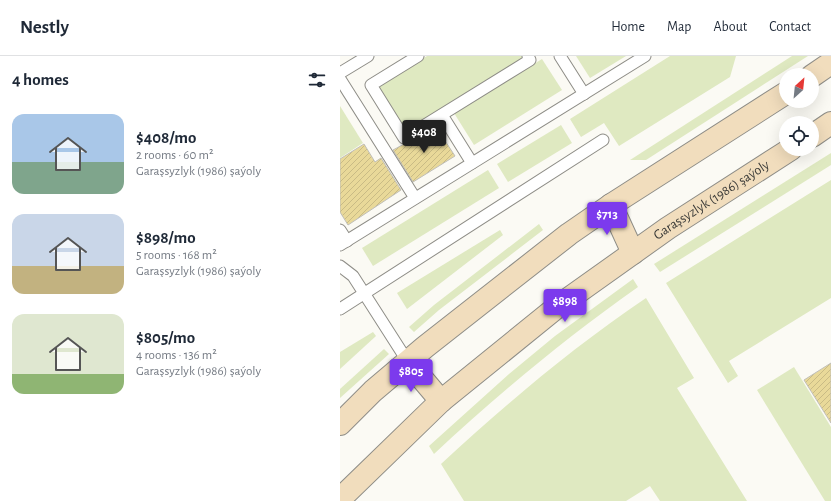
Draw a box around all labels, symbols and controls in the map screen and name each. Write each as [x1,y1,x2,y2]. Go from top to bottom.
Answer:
text: Nestly [20,18,69,37]
text: Home [611,20,645,34]
text: Map [667,20,691,34]
text: About [713,20,747,34]
text: Contact [769,20,811,34]
north arrow [779,68,819,108]
map controls [779,68,819,156]
icon: filters [306,69,328,91]
text: 4 homes [12,71,69,88]
button: locate [779,116,819,156]
pin: $408 [400,120,448,154]
text: $408 [411,126,437,139]
text: $408/mo [136,129,196,146]
icon: home [44,130,92,178]
text: 2 rooms · 60 m² [136,149,213,162]
street label: Garaşsyzlyk (1986) şaýoly [651,158,772,243]
text: Garaşsyzlyk (1986) şaýoly [136,165,261,178]
pin: $713 [583,202,631,236]
text: $713 [596,208,618,221]
text: $898/mo [136,229,196,246]
icon: home [44,230,92,278]
text: 5 rooms · 168 m² [136,249,217,262]
text: Garaşsyzlyk (1986) şaýoly [136,265,261,278]
pin: $898 [541,289,589,323]
text: $898 [553,295,577,308]
text: $805/mo [136,329,195,346]
icon: home [44,330,92,378]
text: 4 rooms · 136 m² [136,349,217,362]
pin: $805 [387,359,435,393]
text: Garaşsyzlyk (1986) şaýoly [136,365,261,378]
text: $805 [399,365,423,378]

